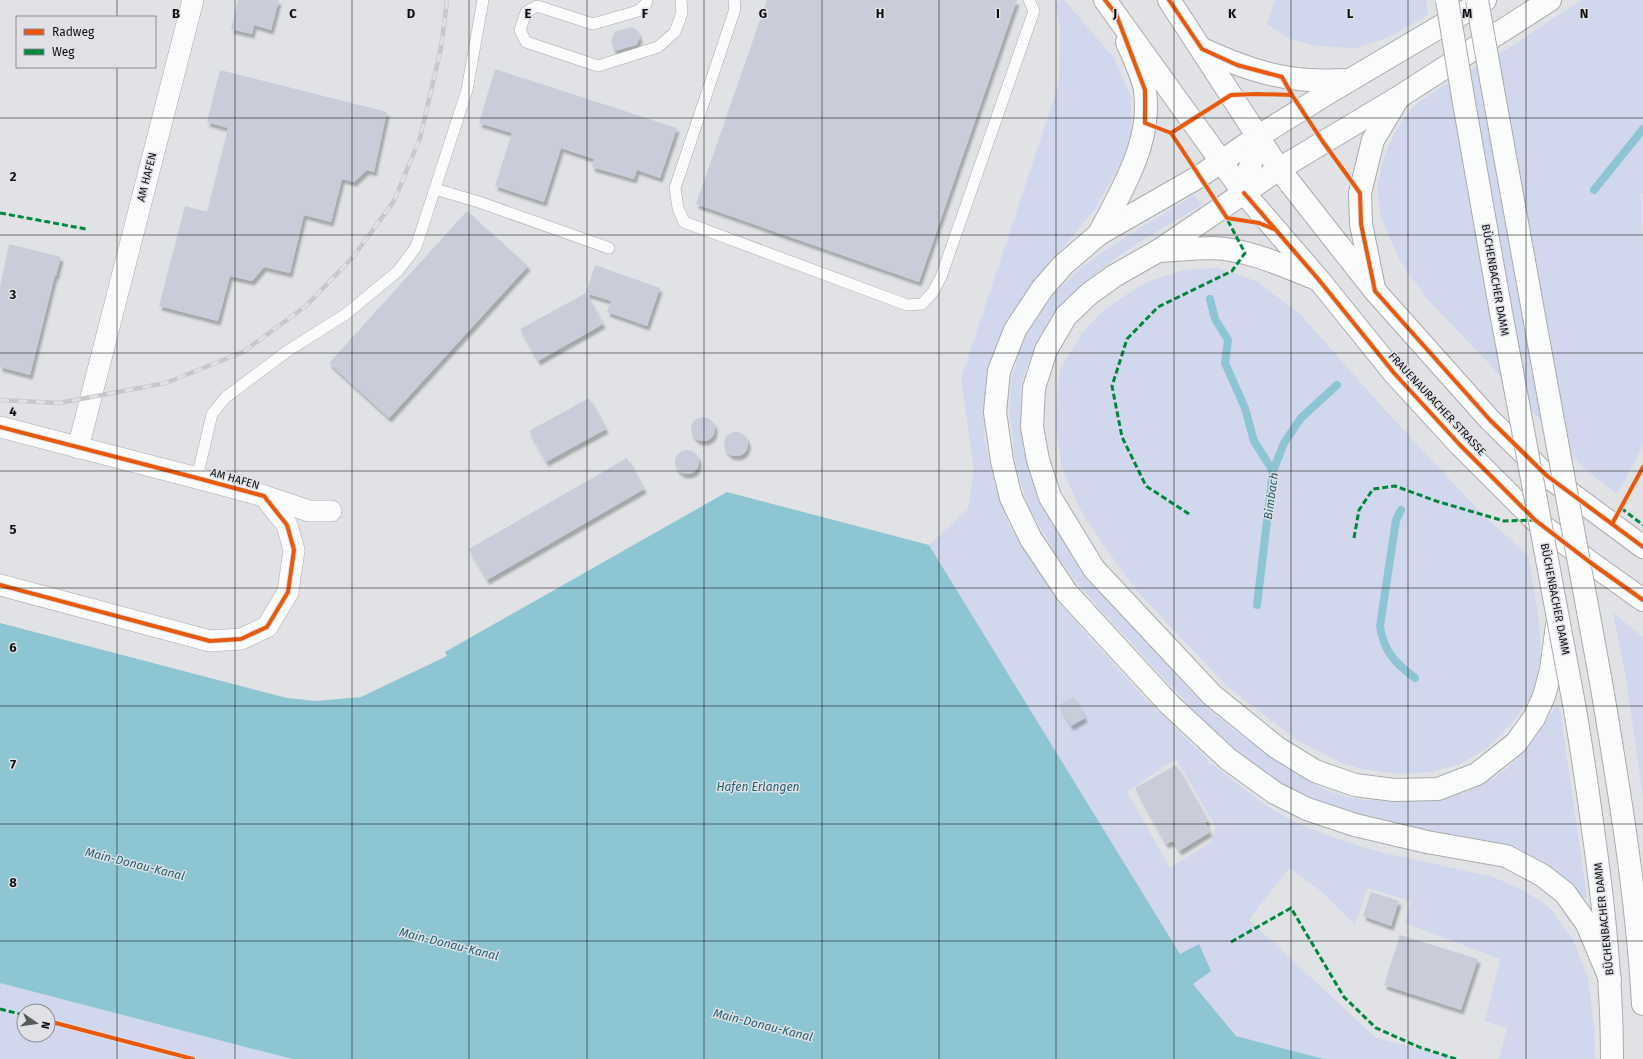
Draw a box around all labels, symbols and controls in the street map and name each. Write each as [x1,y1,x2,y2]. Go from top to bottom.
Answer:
text: B [172,6,180,21]
text: C [289,6,297,21]
text: D [407,6,416,21]
text: E [525,6,532,21]
text: F [642,6,649,21]
text: G [759,6,767,21]
text: H [876,6,884,21]
text: I [996,6,1000,21]
text: J [1112,6,1117,21]
text: K [1228,6,1237,21]
text: L [1347,6,1354,21]
text: M [1462,6,1472,21]
text: N [1580,6,1588,21]
legend [16,16,156,68]
text: Radweg [52,25,95,39]
text: Weg [52,45,75,59]
street label: AM HAFEN [135,151,159,203]
text: 2 [10,169,17,184]
street label: BÜCHENBACHER DAMM [1479,223,1512,337]
text: 3 [9,287,17,302]
street label: FRAUENAURACHER STRASSE [1386,350,1488,458]
text: 4 [9,404,17,419]
street label: AM HAFEN [209,466,261,492]
water label: Bimbach [1261,472,1281,520]
text: 5 [10,522,17,537]
street label: BÜCHENBACHER DAMM [1538,542,1573,656]
text: 6 [9,640,17,655]
text: 7 [10,757,16,772]
water label: Hafen Erlangen [716,780,800,794]
water label: Main-Donau-Kanal [84,845,186,883]
street label: BÜCHENBACHER DAMM [1591,862,1616,976]
text: 8 [9,875,17,890]
water label: Main-Donau-Kanal [398,925,500,963]
north arrow [16,1003,56,1043]
water label: Main-Donau-Kanal [712,1006,814,1044]
text: N [38,1020,52,1030]

